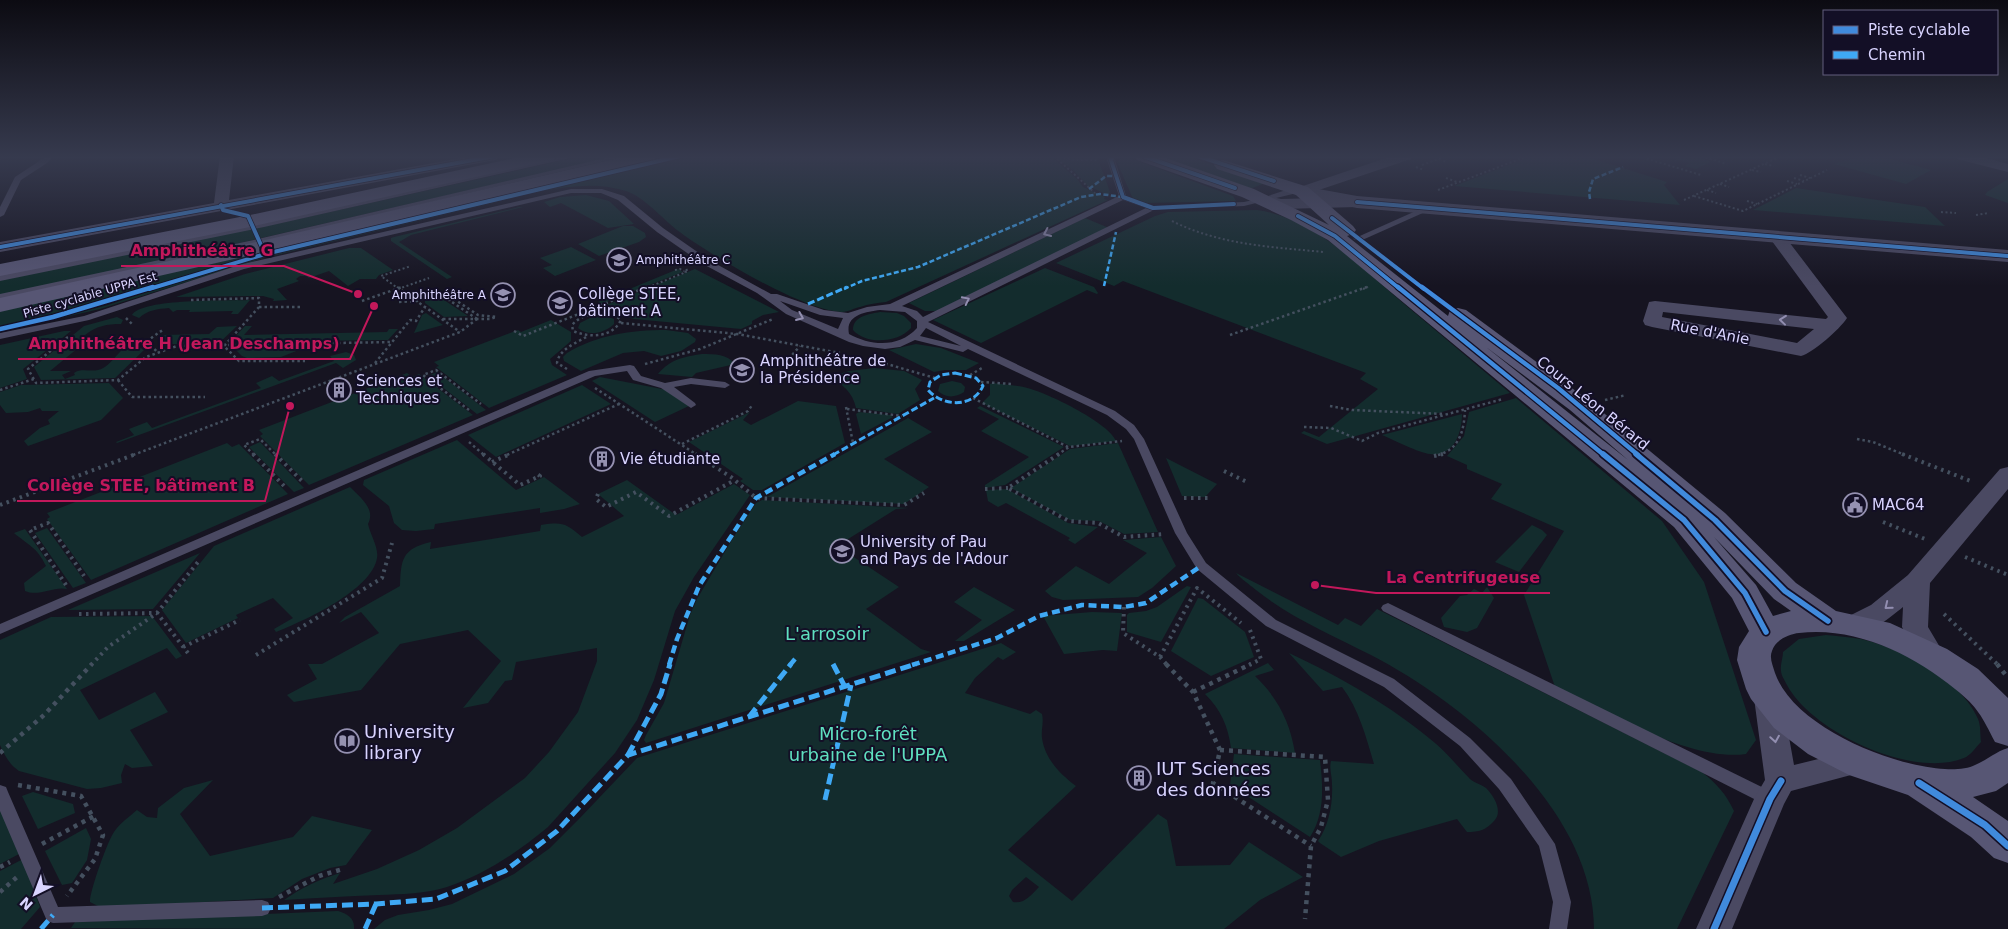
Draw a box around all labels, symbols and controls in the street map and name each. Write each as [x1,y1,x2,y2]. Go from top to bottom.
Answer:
legend [1823,10,1998,75]
text: Piste cyclable [1868,21,1970,39]
text: Chemin [1868,46,1926,64]
one-way arrow [1043,227,1052,237]
callout: Amphithéâtre G [121,235,284,266]
text: Amphithéâtre G [130,241,274,260]
school or university icon: Amphithéâtre C [606,247,632,273]
place label: Amphithéâtre C [636,253,730,267]
street label: Piste cyclable UPPA Est [21,269,159,321]
school or university icon: Amphithéâtre A [490,282,516,308]
place label: Collège STEE, bâtiment A [578,285,681,320]
place label: Amphithéâtre A [392,288,487,302]
school or university icon: Collège STEE, bâtiment A [547,290,573,316]
one-way arrow [961,295,970,306]
one-way arrow [795,310,804,321]
one-way arrow [1779,315,1787,326]
street label: Rue d'Anie [1669,316,1751,348]
callout: Amphithéâtre H (Jean Deschamps) [18,328,350,359]
text: Amphithéâtre H (Jean Deschamps) [28,334,340,353]
place label: Amphithéâtre de la Présidence [760,352,886,387]
street label: Cours Léon Bérard [1533,352,1653,454]
school or university icon: Amphithéâtre de la Présidence [729,357,755,383]
place label: Sciences et Techniques [355,372,442,407]
building icon: Sciences et Techniques [326,377,352,403]
building icon: Vie étudiante [589,446,615,472]
place label: Vie étudiante [620,450,720,468]
callout: Collège STEE, bâtiment B [17,470,265,501]
text: Collège STEE, bâtiment B [27,476,255,495]
public building icon: MAC64 [1842,492,1868,518]
place label: MAC64 [1872,496,1925,514]
place label: University of Pau and Pays de l'Adour [860,533,1009,568]
school or university icon: University of Pau and Pays de l'Adour [829,538,855,564]
callout: La Centrifugeuse [1376,562,1550,593]
text: La Centrifugeuse [1386,568,1540,587]
one-way arrow [1884,600,1893,609]
park label: L'arrosoir [785,623,870,644]
place label: University library [364,721,455,763]
park label: Micro-forêt urbaine de l'UPPA [789,723,948,765]
library icon: University library [334,728,360,754]
one-way arrow [1769,735,1779,743]
place label: IUT Sciences des données [1156,758,1270,800]
building icon: IUT Sciences des données [1126,765,1152,791]
north arrow [10,869,60,919]
text: N [17,894,36,914]

